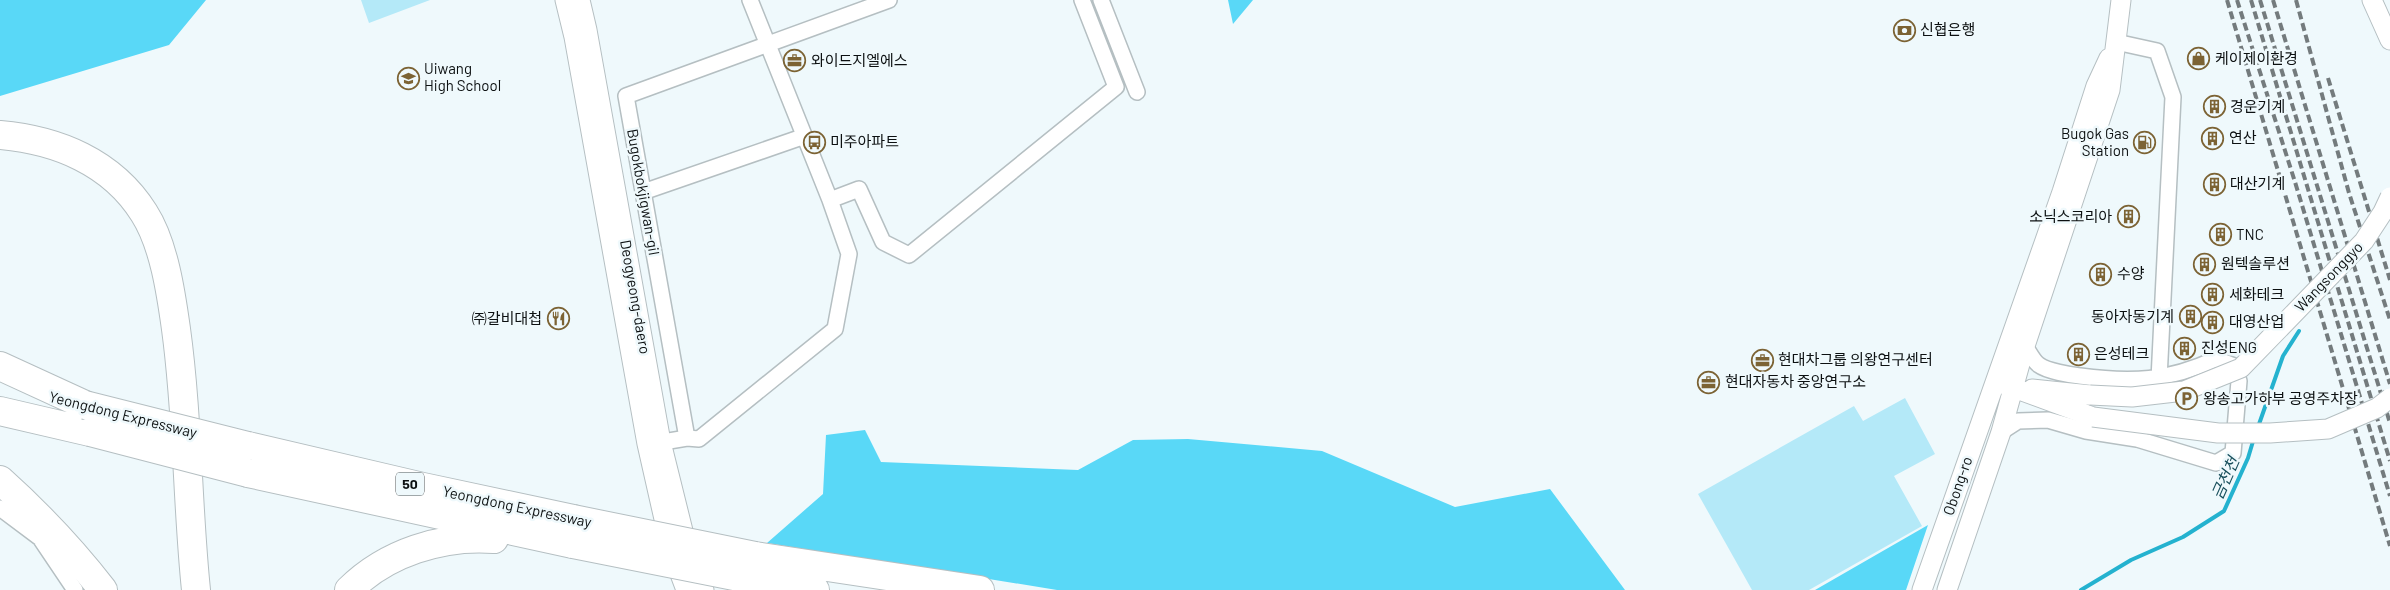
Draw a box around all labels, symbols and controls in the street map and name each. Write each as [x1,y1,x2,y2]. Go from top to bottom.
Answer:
bank icon: 신협은행 [1892,18,1916,42]
place label: 신협은행 [1920,20,1975,38]
shop icon: 케이제이환경 [2187,47,2211,71]
office icon: 와이드지엘에스 [783,49,807,73]
place label: 케이제이환경 [2215,49,2298,67]
place label: 와이드지엘에스 [811,51,908,69]
place label: Uiwang High School [424,59,501,94]
school or university icon: Uiwang High School [396,66,420,90]
building icon: 경운기계 [2202,95,2226,119]
place label: 경운기계 [2230,97,2285,115]
place label: Bugok Gas Station [2061,124,2129,159]
building icon: 연산 [2201,126,2225,150]
street label: Bugokbokjigwan-gil [624,127,664,256]
place label: 연산 [2229,128,2257,146]
bus stop icon: 미주아파트 [802,130,826,154]
fuel station icon: Bugok Gas Station [2133,131,2157,155]
place label: 미주아파트 [830,132,899,150]
building icon: 대산기계 [2202,172,2226,196]
place label: 대산기계 [2230,174,2285,192]
building icon: 소닉스코리아 [2116,205,2140,229]
place label: 소닉스코리아 [2029,207,2112,225]
building icon: TNC [2208,223,2232,247]
place label: TNC [2236,225,2264,243]
street label: Deogyeong-daero [617,238,655,355]
street label: Wangsonggyo [2290,238,2366,315]
building icon: 원텍솔루션 [2193,252,2217,276]
place label: 원텍솔루션 [2221,254,2290,272]
building icon: 수양 [2089,262,2113,286]
place label: 수양 [2117,264,2145,282]
building icon: 세화테크 [2201,283,2225,307]
place label: 세화테크 [2229,285,2284,303]
building icon: 동아자동기계 [2178,305,2202,329]
restaurant icon: ㈜갈비대첩 [546,307,570,331]
place label: 동아자동기계 [2091,307,2174,325]
place label: ㈜갈비대첩 [472,309,542,327]
building icon: 대영산업 [2201,310,2225,334]
place label: 대영산업 [2229,312,2284,330]
building icon: 진성ENG [2173,336,2197,360]
place label: 진성ENG [2201,338,2257,356]
building icon: 은성테크 [2066,342,2090,366]
place label: 은성테크 [2094,344,2149,362]
office icon: 현대차그룹 의왕연구센터 [1750,348,1774,372]
place label: 현대차그룹 의왕연구센터 [1778,350,1933,368]
office icon: 현대자동차 중앙연구소 [1697,370,1721,394]
place label: 현대자동차 중앙연구소 [1725,372,1866,390]
street label: Yeongdong Expressway [47,387,199,441]
parking icon: 왕송고가하부 공영주차장 [2175,387,2199,411]
place label: 왕송고가하부 공영주차장 [2203,389,2358,407]
water label: 금천천 [2207,452,2243,502]
street label: Obong-ro [1939,454,1976,518]
road number: 50 [396,472,424,496]
street label: Yeongdong Expressway [441,481,593,531]

